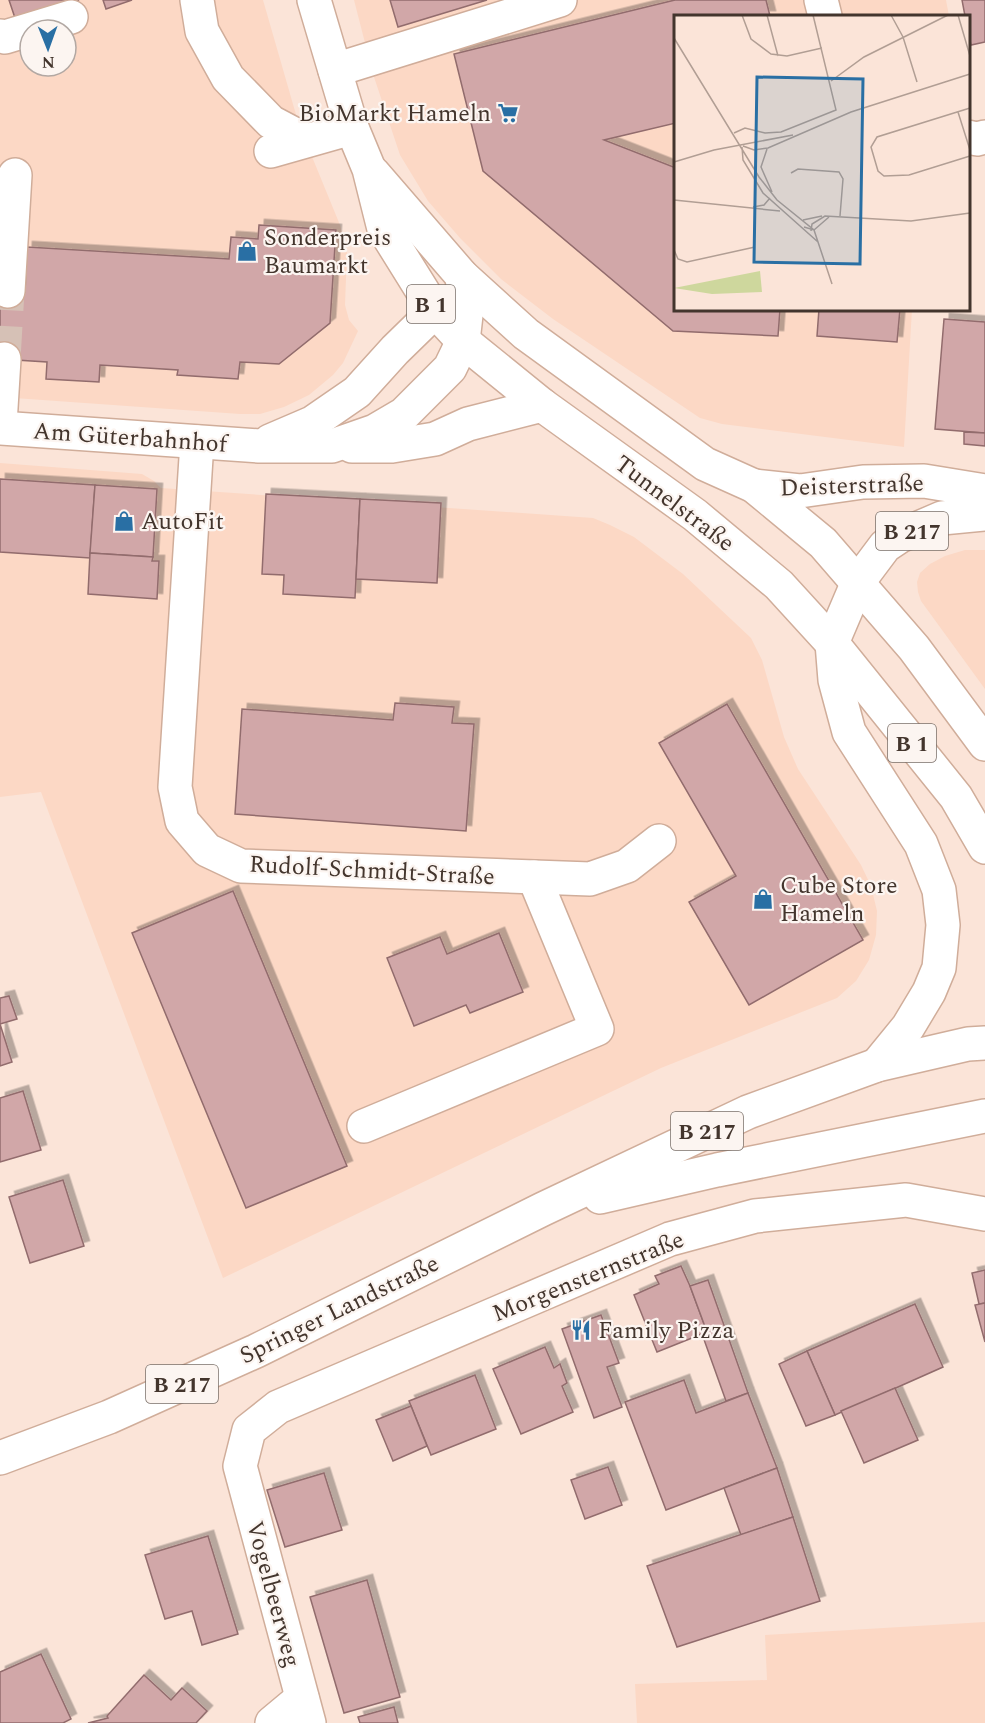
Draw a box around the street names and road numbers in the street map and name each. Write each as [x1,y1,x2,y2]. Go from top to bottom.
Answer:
road number: B 1 [407,285,455,323]
street label: Am Güterbahnhof [32,413,230,463]
street label: Tunnelstraße [607,447,742,561]
street label: Deisterstraße [779,465,925,507]
road number: B 217 [876,512,948,550]
road number: B 1 [888,724,936,762]
street label: Rudolf-Schmidt-Straße [248,847,496,895]
road number: B 217 [671,1112,743,1150]
street label: Morgensternstraße [487,1222,690,1332]
street label: Springer Landstraße [234,1246,445,1374]
road number: B 217 [146,1365,218,1403]
street label: Vogelbeerweg [236,1517,310,1671]

